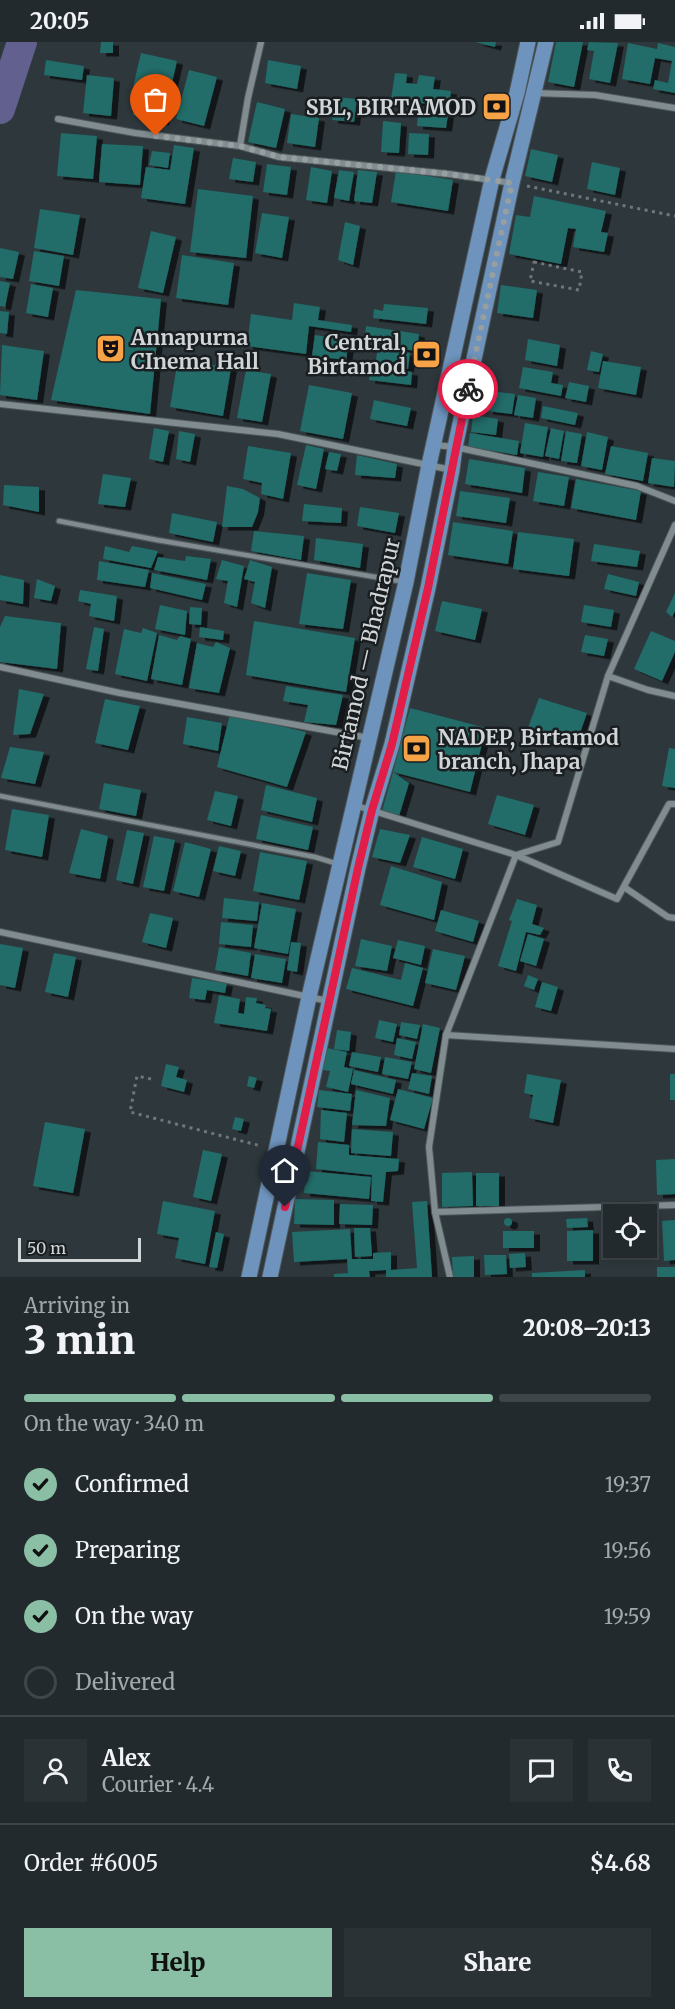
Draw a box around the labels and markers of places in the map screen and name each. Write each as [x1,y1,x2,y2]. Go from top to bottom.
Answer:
pin [130,74,181,136]
bank icon: SBL, BIRTAMOD [481,91,513,123]
place label: SBL, BIRTAMOD [306,94,476,121]
place label: Annapurna CInema Hall [130,324,259,375]
place label: Central, Birtamod [307,329,406,380]
theatre icon: Annapurna CInema Hall [94,333,126,365]
bank icon: Central, Birtamod [411,338,443,370]
place label: NADEP, Birtamod branch, Jhapa [438,724,619,775]
bank icon: NADEP, Birtamod branch, Jhapa [401,733,433,765]
pin [259,1145,310,1207]

